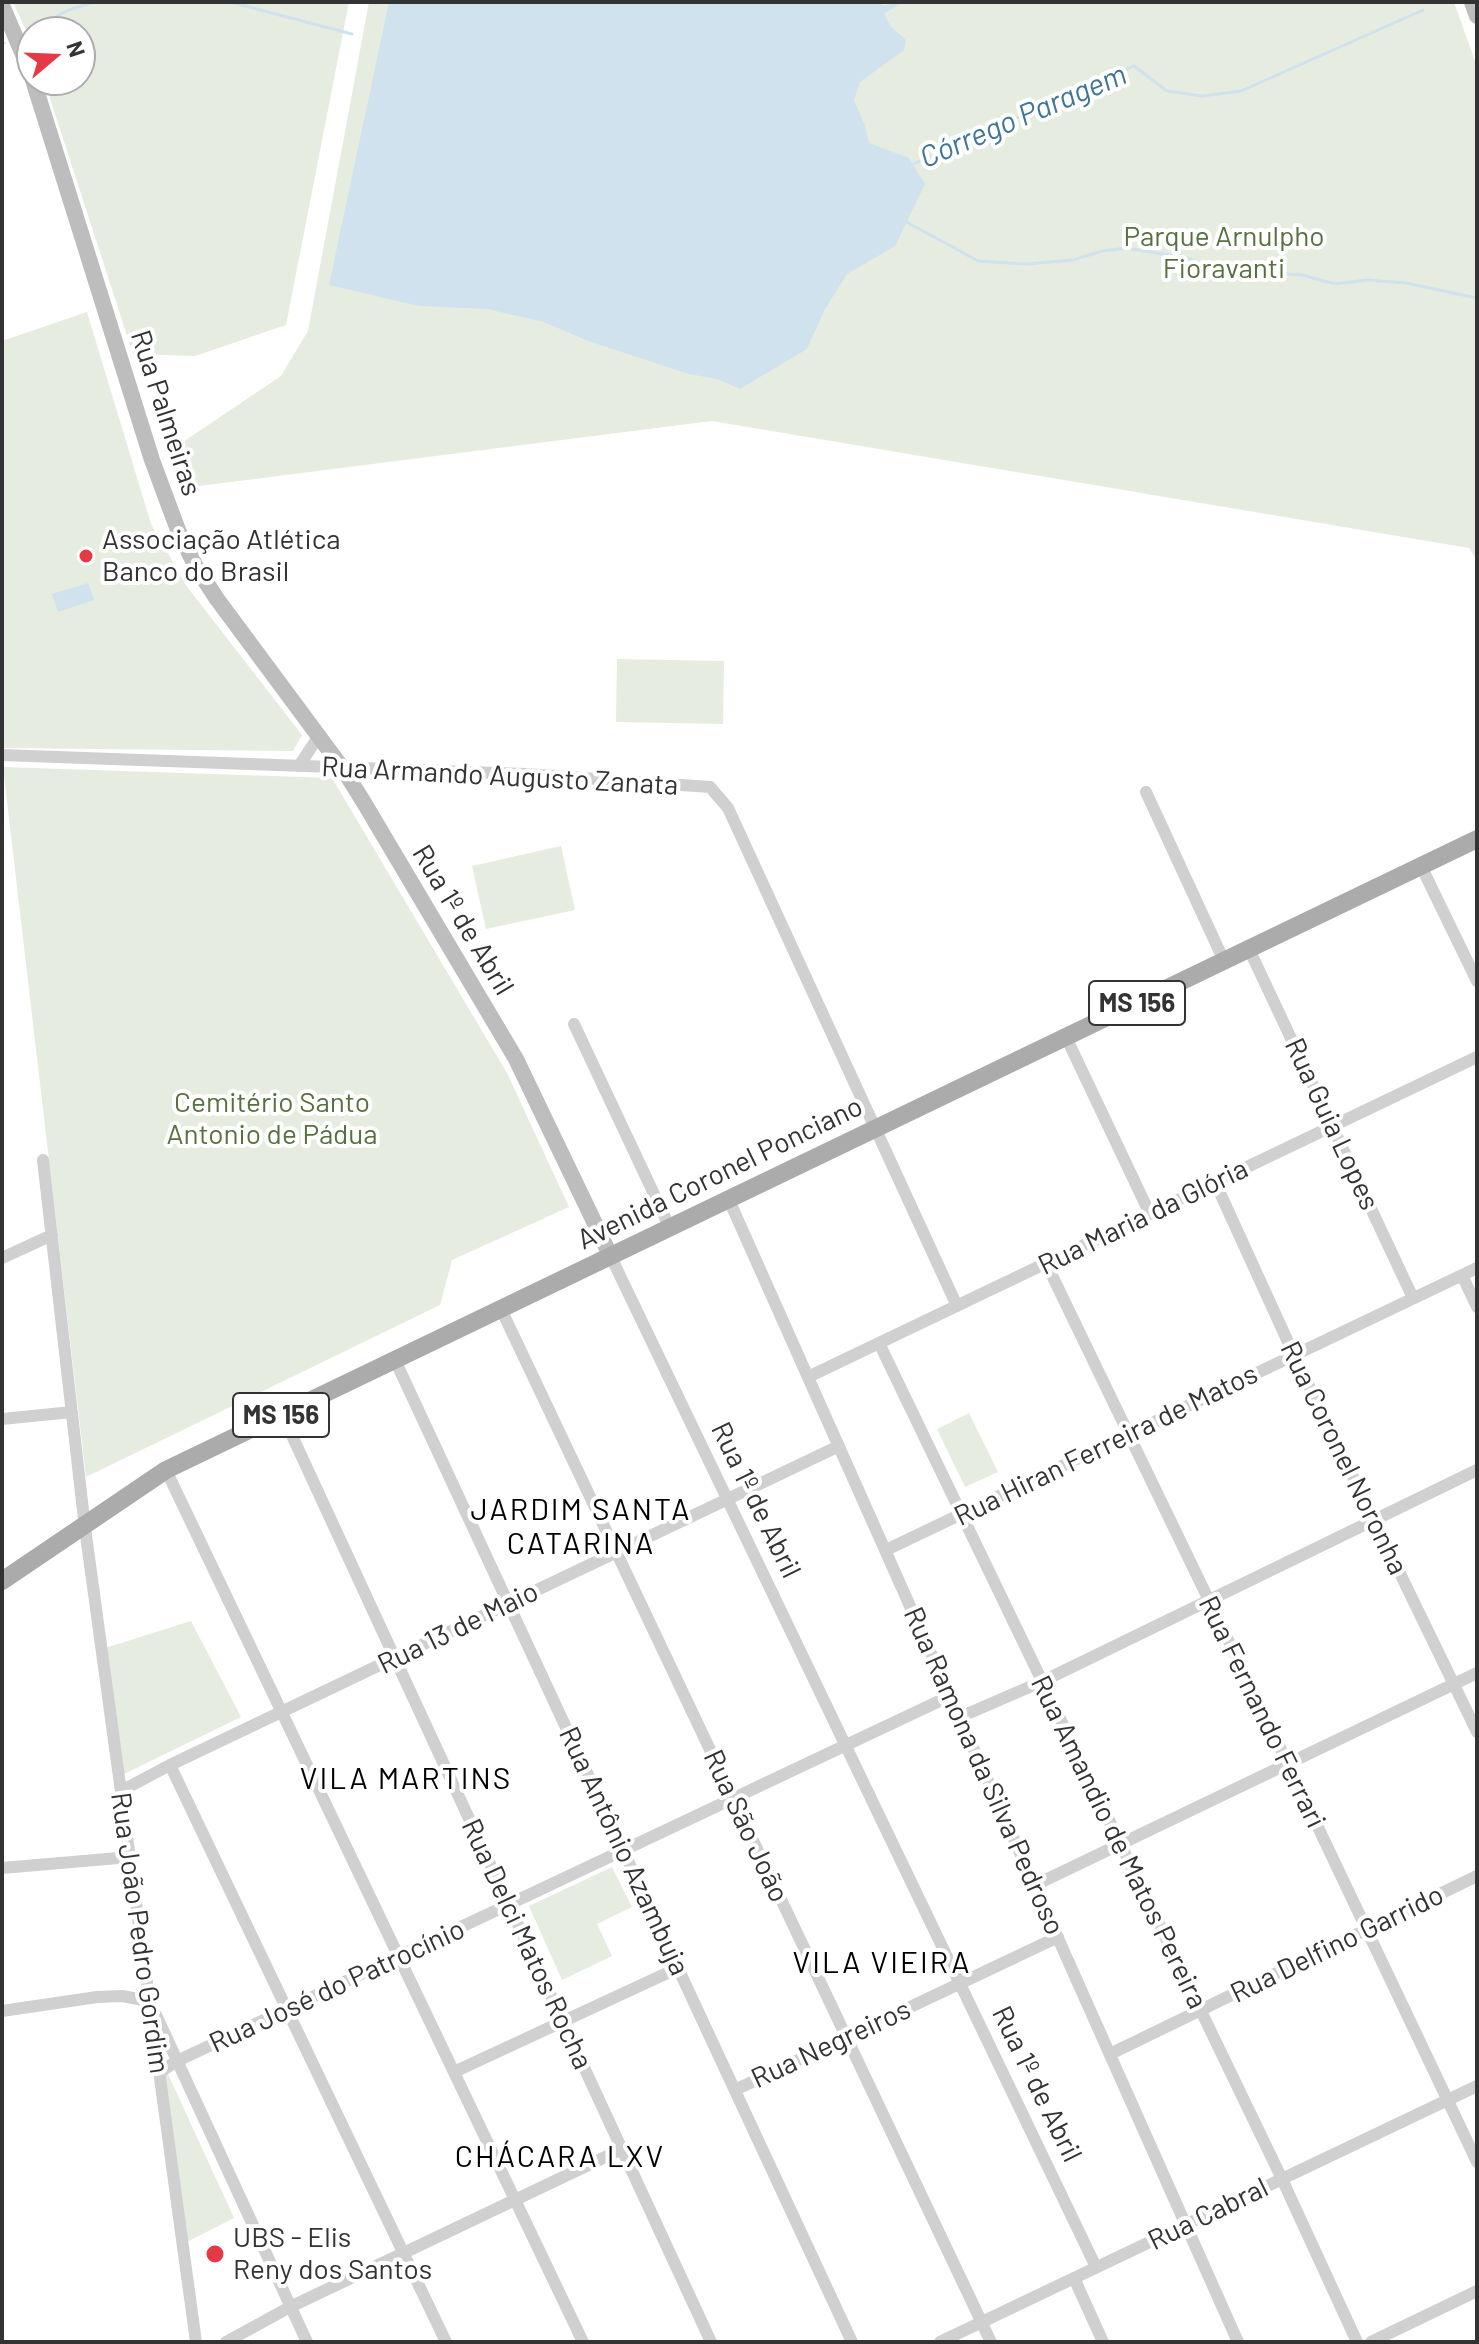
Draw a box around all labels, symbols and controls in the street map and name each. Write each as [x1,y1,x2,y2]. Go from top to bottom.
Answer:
north arrow [16,16,96,96]
text: N [62,38,91,60]
water label: Córrego Paragem [914,56,1132,176]
park label: Parque Arnulpho Fioravanti [1124,220,1324,286]
street label: Rua Palmeiras [123,326,209,500]
place label: Associação Atlética Banco do Brasil [102,523,341,589]
marker: Associação Atlética Banco do Brasil [77,547,95,565]
street label: Rua Armando Augusto Zanata [321,750,679,802]
street label: Rua 1º de Abril [405,839,521,1001]
road number: MS 156 [1089,981,1185,1025]
street label: Rua Guia Lopes [1278,1033,1386,1215]
park label: Cemitério Santo Antonio de Pádua [166,1086,378,1152]
street label: Avenida Coronel Ponciano [572,1089,868,1257]
street label: Rua Maria da Glória [1033,1152,1253,1282]
street label: Rua Coronel Noronha [1273,1336,1415,1580]
street label: Rua Hiran Ferreira de Matos [949,1357,1263,1533]
road number: MS 156 [233,1393,329,1437]
street label: Rua 1º de Abril [704,1417,808,1583]
district label: JARDIM SANTA CATARINA [470,1492,692,1562]
street label: Rua 13 de Maio [372,1575,544,1681]
street label: Rua Fernando Ferrari [1191,1590,1333,1834]
street label: Rua Ramona da Silva Pedroso [896,1602,1072,1940]
street label: Rua Amandio de Matos Pereira [1024,1670,1214,2014]
street label: Rua Antônio Azambuja [552,1721,696,1981]
street label: Rua São João [696,1745,796,1907]
district label: VILA MARTINS [300,1761,512,1797]
street label: Rua João Pedro Gordim [104,1790,176,2076]
street label: Rua Delci Matos Rocha [454,1813,600,2075]
street label: Rua Delfino Garrido [1225,1878,1449,2010]
street label: Rua José do Patrocínio [204,1912,470,2060]
district label: VILA VIEIRA [793,1945,971,1981]
street label: Rua Negreiros [746,1992,916,2096]
street label: Rua 1º de Abril [985,2001,1089,2167]
district label: CHÁCARA LXV [455,2139,665,2175]
street label: Rua Cabral [1143,2171,1273,2257]
place label: UBS - Elis Reny dos Santos [233,2221,432,2287]
marker: UBS - Elis Reny dos Santos [204,2243,226,2265]

